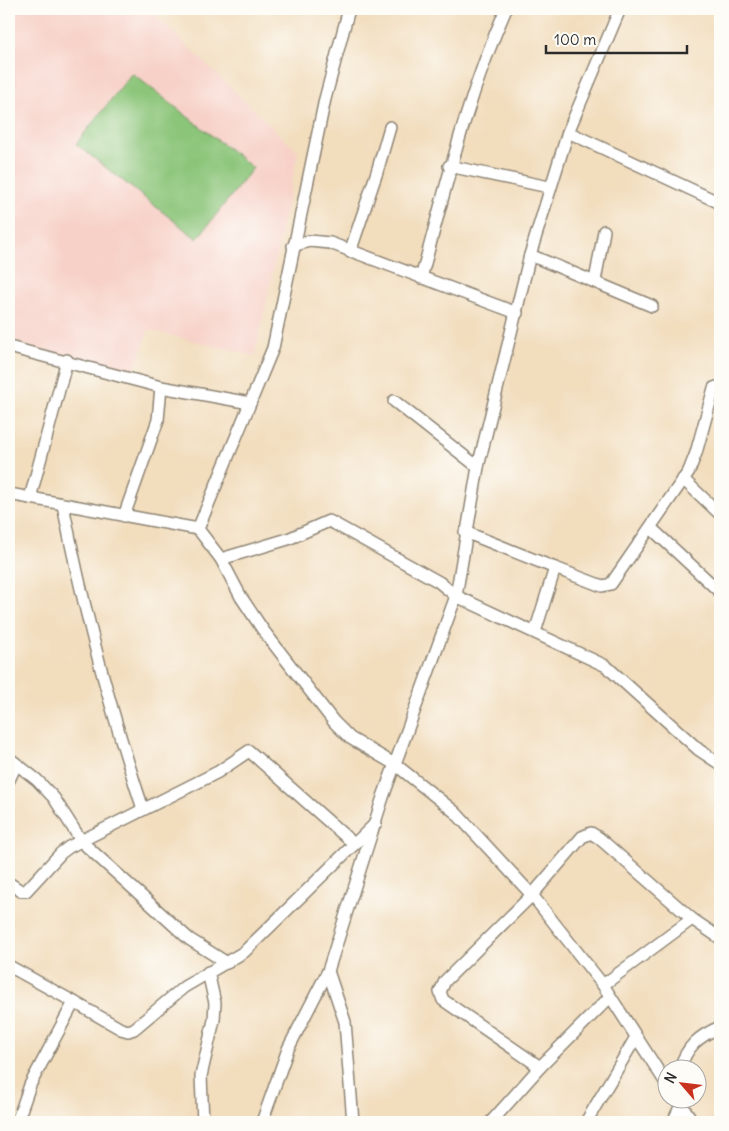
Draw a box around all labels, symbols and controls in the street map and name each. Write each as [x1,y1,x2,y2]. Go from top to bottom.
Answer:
scale bar [546,22,688,54]
text: 100 m [554,30,596,49]
north arrow [656,1058,706,1108]
text: N [660,1069,681,1086]

